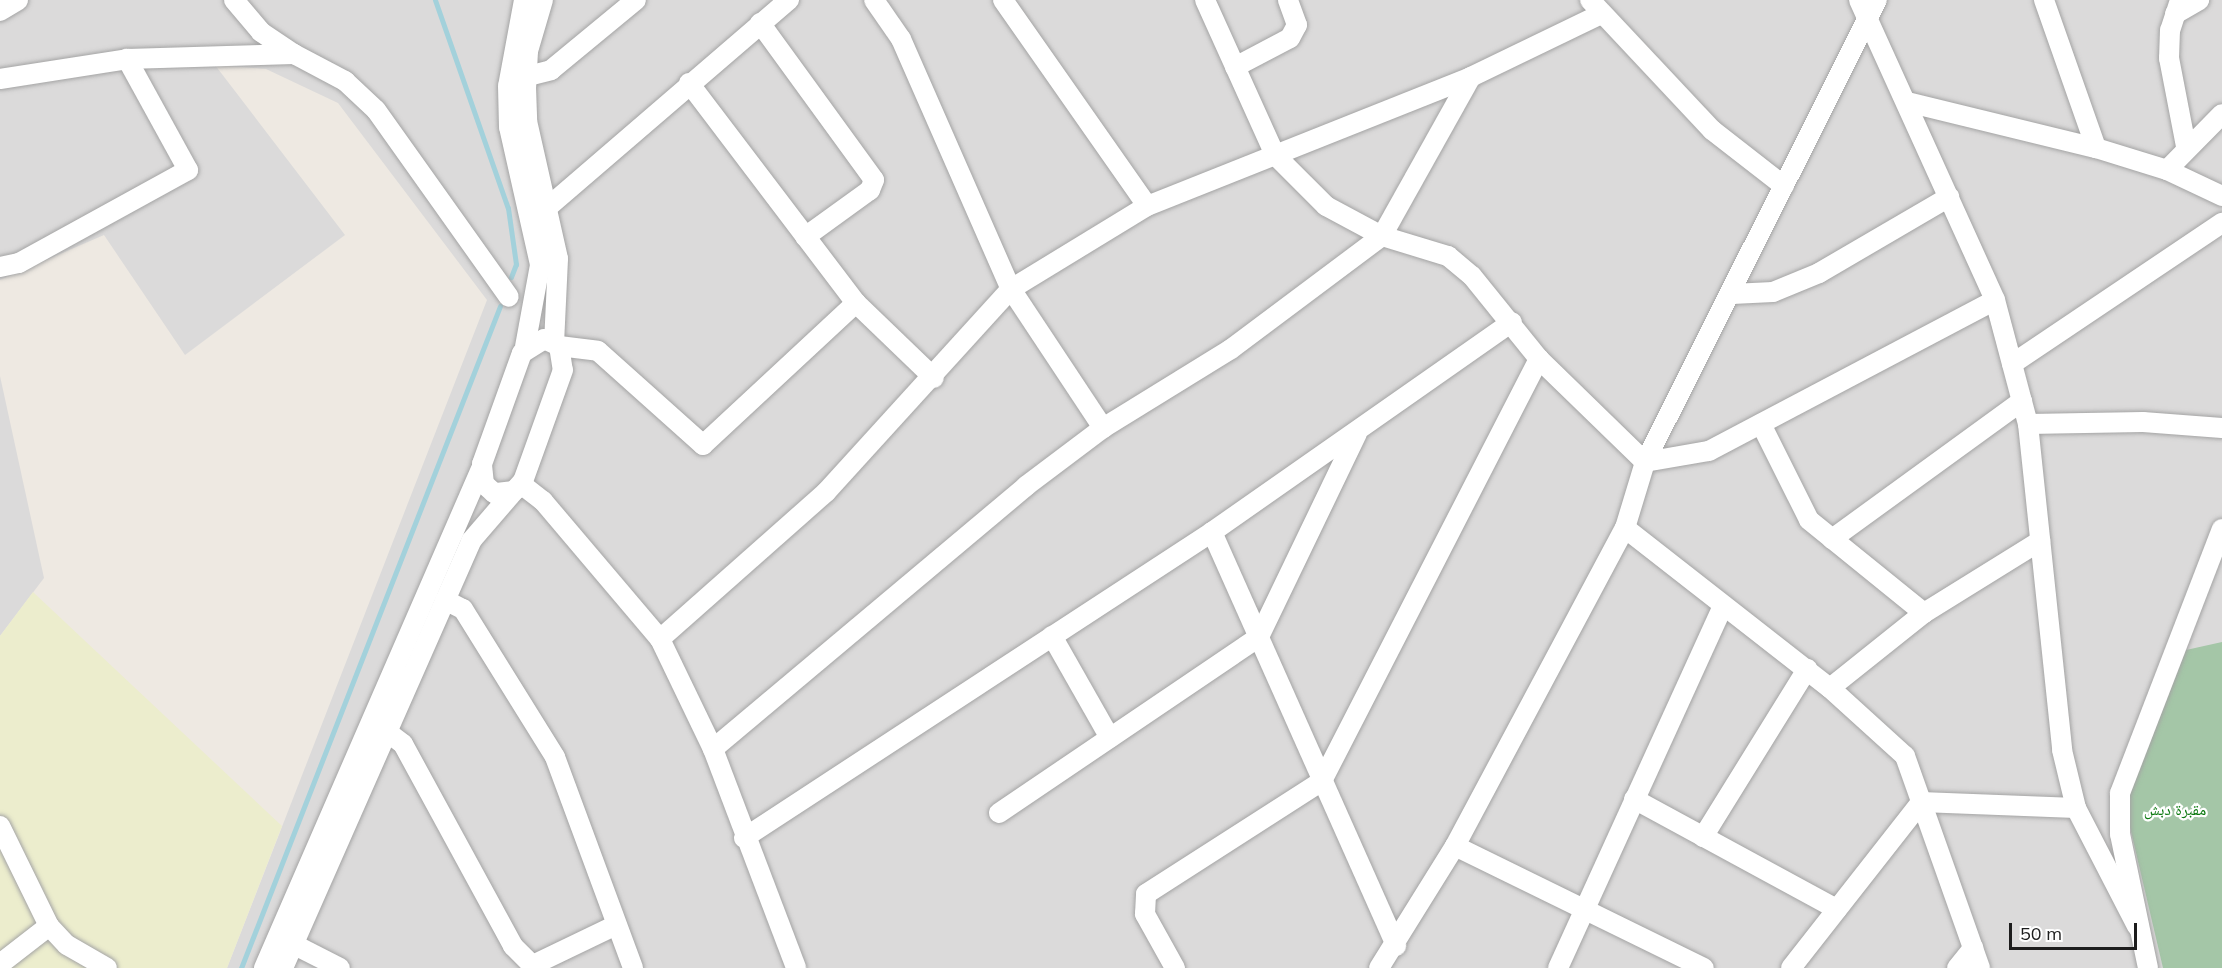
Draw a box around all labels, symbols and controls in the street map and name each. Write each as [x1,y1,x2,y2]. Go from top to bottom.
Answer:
park label: مقبرة دبش [2144,799,2206,819]
scale bar [2012,911,2140,949]
text: 50 m [2020,922,2062,945]

